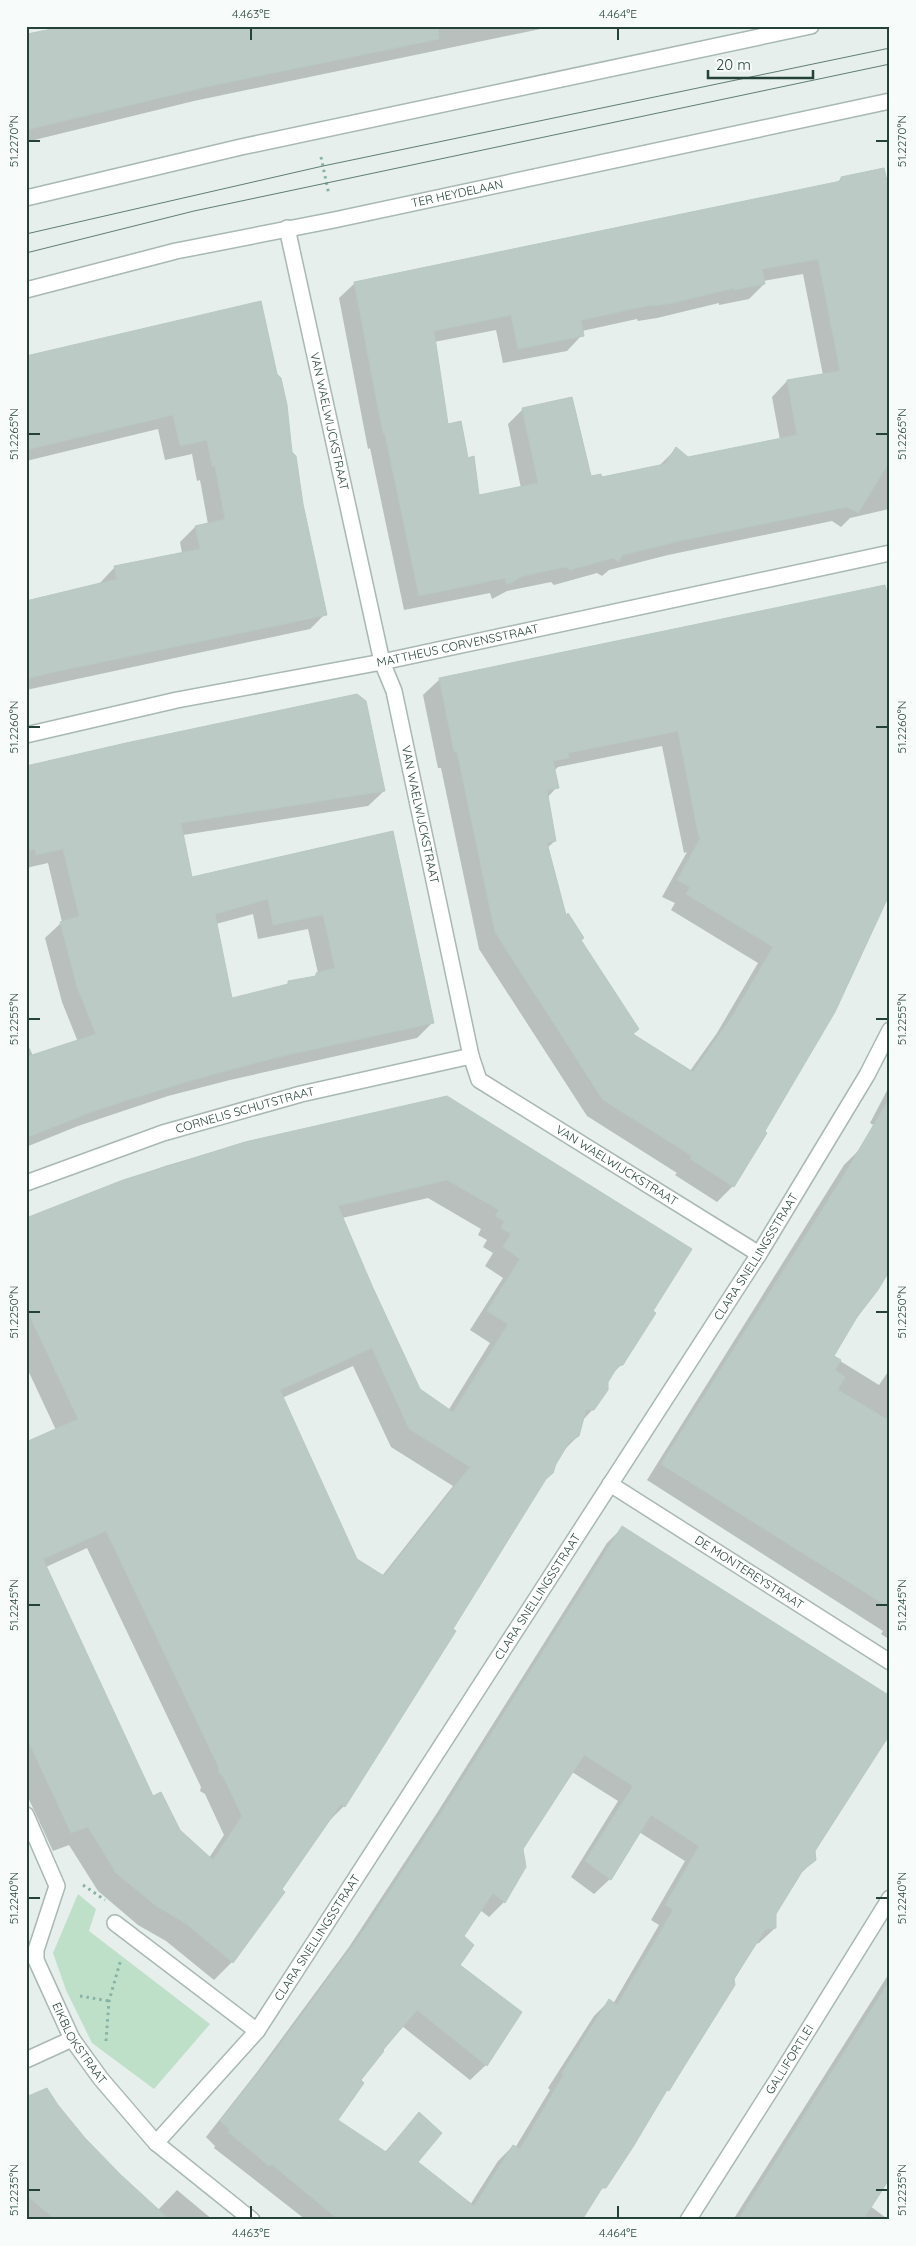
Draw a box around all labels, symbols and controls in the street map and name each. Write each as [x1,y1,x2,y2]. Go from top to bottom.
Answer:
text: 4.463°E [232,6,270,21]
text: 4.464°E [599,6,637,21]
scale bar [708,48,814,80]
text: 20 m [716,55,751,74]
text: 51.2270°N [6,115,21,167]
text: 51.2270°N [894,115,909,167]
street label: TER HEYDELAAN [410,176,505,210]
street label: VAN WAELWIJCKSTRAAT [307,351,352,492]
text: 51.2265°N [6,408,21,460]
text: 51.2265°N [894,408,909,460]
street label: MATTHEUS CORVENSSTRAAT [375,621,540,670]
text: 51.2260°N [6,701,21,753]
text: 51.2260°N [894,701,909,753]
street label: VAN WAELWIJCKSTRAAT [399,744,442,885]
text: 51.2255°N [6,993,21,1045]
text: 51.2255°N [894,993,909,1045]
street label: CORNELIS SCHUTSTRAAT [174,1083,316,1136]
street label: VAN WAELWIJCKSTRAAT [553,1122,681,1209]
street label: CLARA SNELLINGSSTRAAT [710,1190,801,1323]
text: 51.2250°N [6,1286,21,1338]
text: 51.2250°N [894,1286,909,1338]
street label: CLARA SNELLINGSSTRAAT [491,1530,584,1662]
street label: DE MONTEREYSTRAAT [692,1532,807,1612]
text: 51.2245°N [6,1579,21,1631]
text: 51.2245°N [894,1579,909,1631]
street label: CLARA SNELLINGSSTRAAT [271,1871,363,2003]
text: 51.2240°N [6,1872,21,1924]
text: 51.2240°N [894,1872,909,1924]
street label: EIKBLOKSTRAAT [49,2000,110,2087]
street label: GALLIFORTLEI [762,2022,817,2097]
text: 51.2235°N [6,2164,21,2216]
text: 51.2235°N [894,2164,909,2216]
text: 4.463°E [232,2225,270,2240]
text: 4.464°E [599,2225,637,2240]

